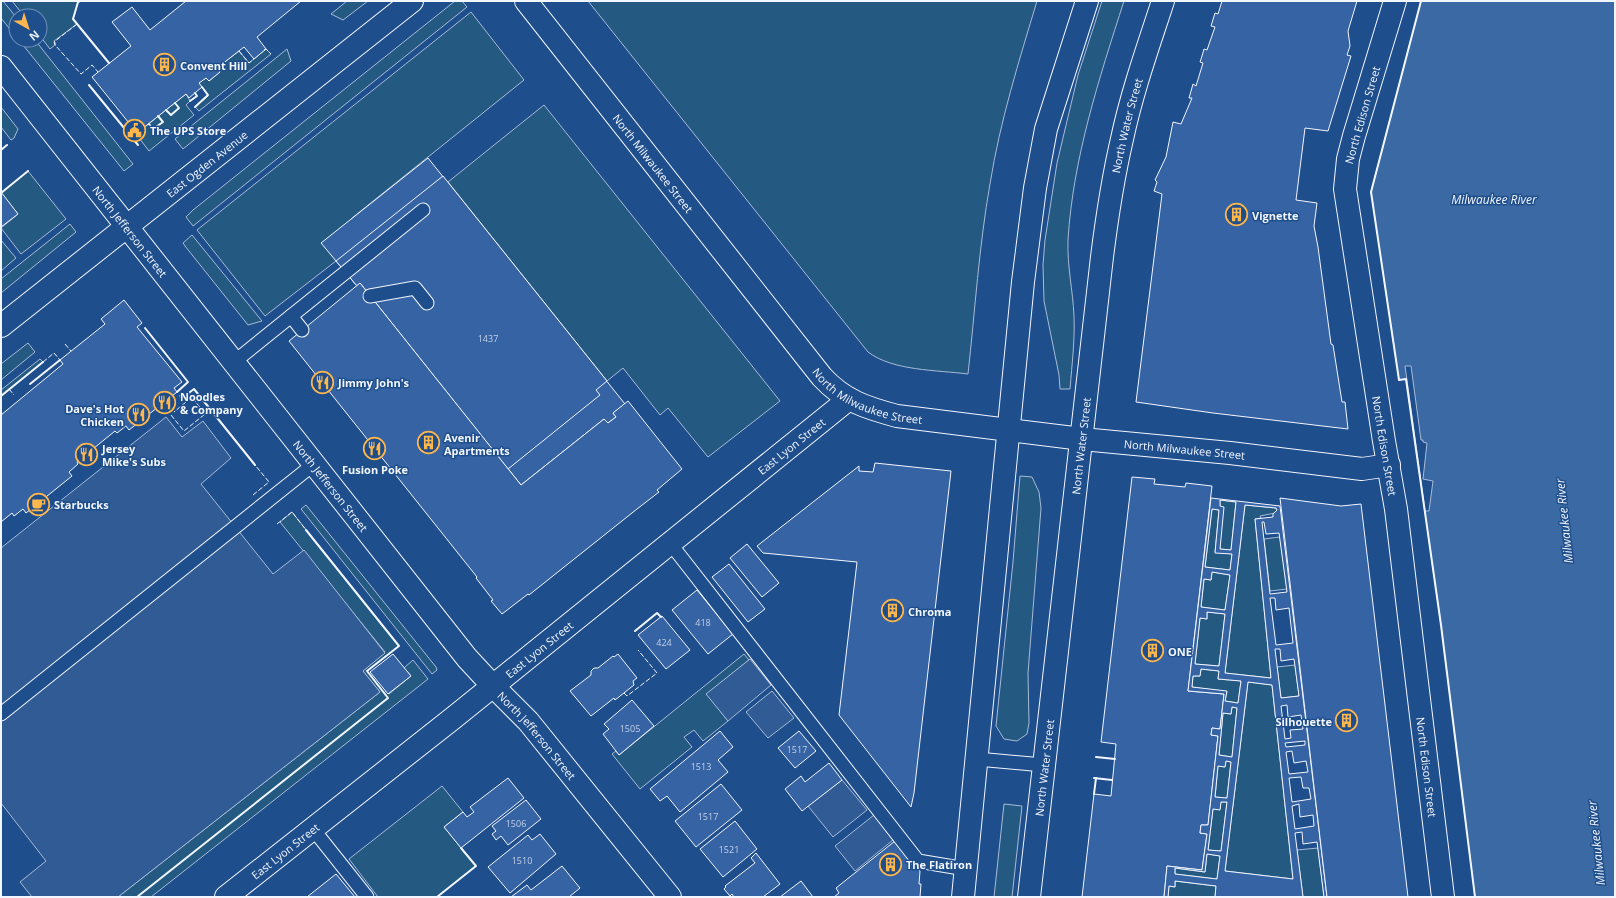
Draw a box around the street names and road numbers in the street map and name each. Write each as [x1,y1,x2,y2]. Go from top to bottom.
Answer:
street label: North Edison Street [1341,64,1383,165]
street label: North Water Street [1108,76,1145,174]
street label: North Milwaukee Street [610,110,697,215]
street label: East Ogden Avenue [163,127,250,200]
street label: North Jefferson Street [90,182,171,280]
street label: North Milwaukee Street [810,364,923,427]
street label: North Edison Street [1370,395,1401,497]
street label: North Water Street [1067,397,1093,495]
street label: East Lyon Street [754,414,828,478]
street label: North Milwaukee Street [1123,436,1246,462]
street label: North Jefferson Street [290,437,372,534]
street label: East Lyon Street [502,617,576,681]
street label: North Jefferson Street [495,688,580,783]
street label: North Edison Street [1414,716,1441,818]
street label: North Water Street [1031,718,1057,817]
street label: East Lyon Street [248,819,322,882]

